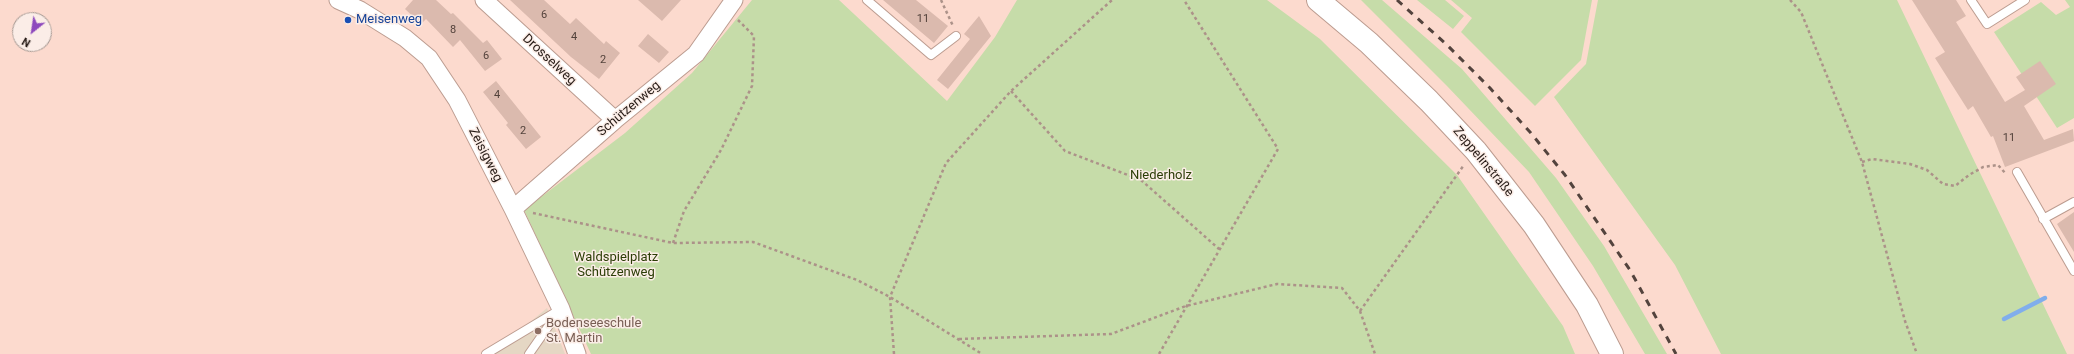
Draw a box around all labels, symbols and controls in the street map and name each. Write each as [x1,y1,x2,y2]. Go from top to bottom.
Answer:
house number: 6 [541,8,547,22]
north arrow [12,12,52,52]
place label: Meisenweg [356,12,422,28]
house number: 11 [917,12,929,26]
marker: Meisenweg [343,15,353,25]
house number: 8 [450,23,456,37]
house number: 4 [571,30,577,44]
street label: Drosselweg [519,31,579,89]
text: N [20,34,33,50]
house number: 6 [483,49,489,63]
house number: 2 [600,53,606,67]
street label: Schützenweg [594,78,664,140]
house number: 4 [494,88,500,102]
house number: 2 [520,124,526,138]
street label: Zeppelinstraße [1449,124,1517,200]
street label: Zeisigweg [465,125,505,185]
house number: 11 [2003,131,2015,145]
park label: Niederholz [1130,168,1192,184]
park label: Waldspielplatz Schützenweg [574,250,658,281]
place label: Bodenseeschule St. Martin [546,316,641,347]
marker: Bodenseeschule St. Martin [533,326,543,336]

